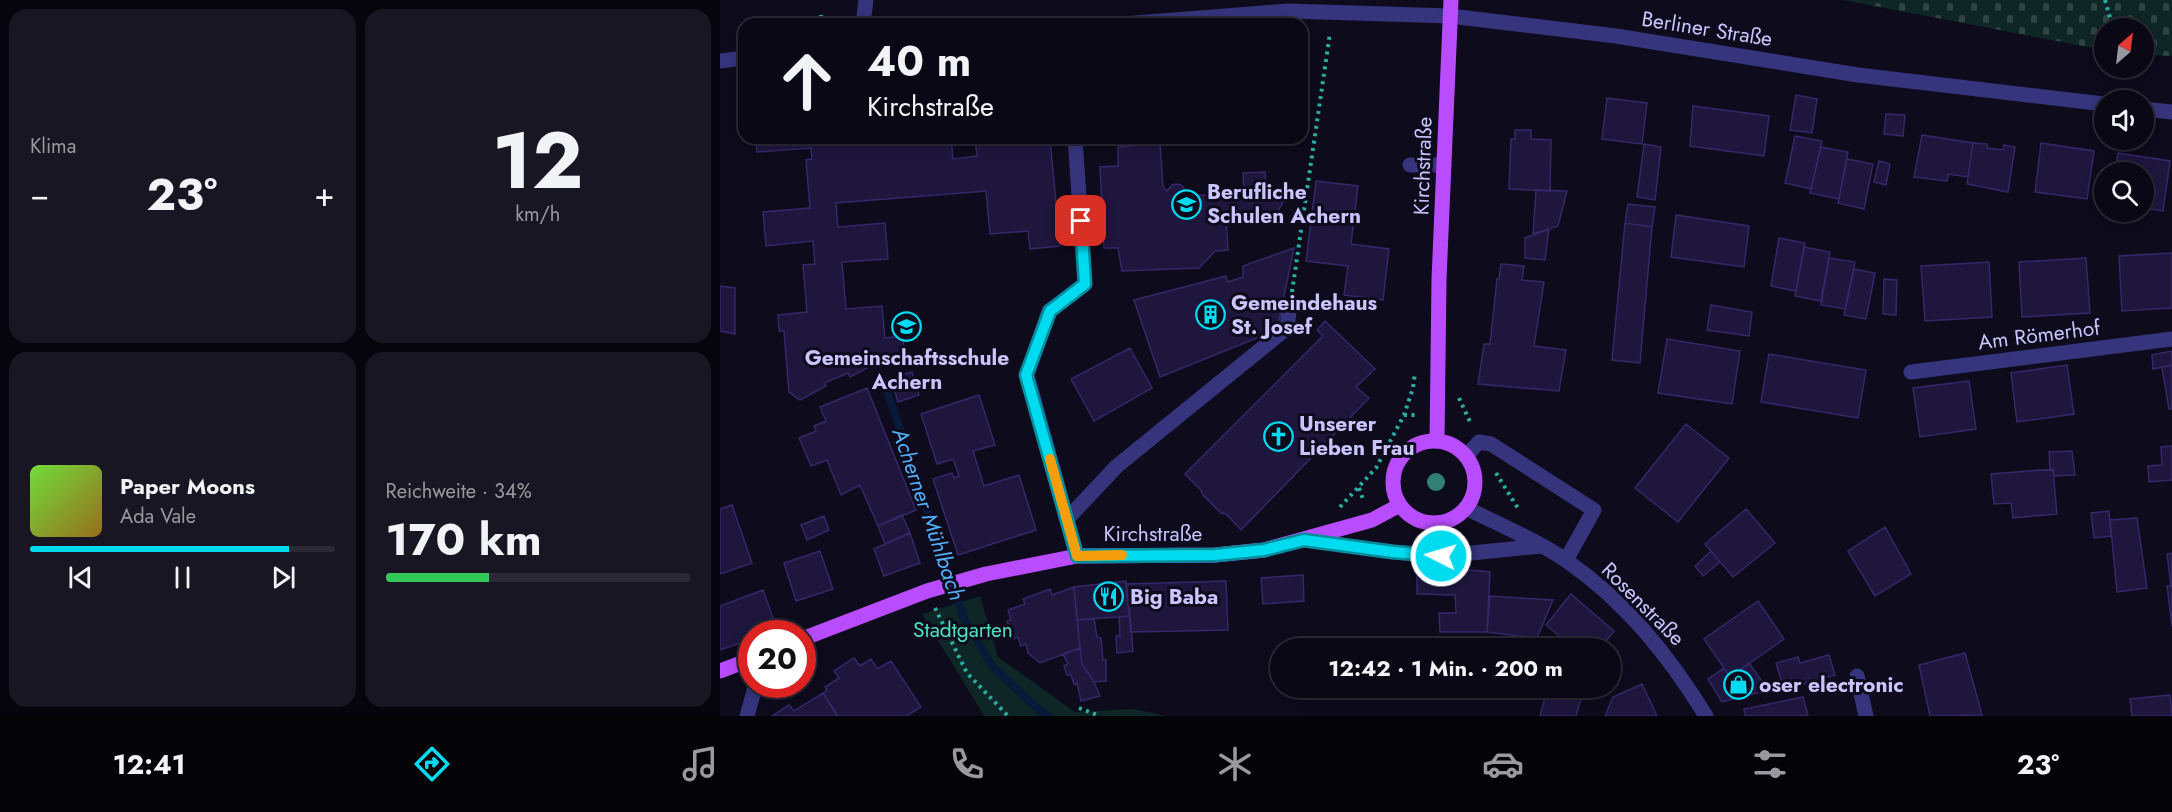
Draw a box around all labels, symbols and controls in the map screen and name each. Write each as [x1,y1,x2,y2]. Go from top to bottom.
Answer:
street label: Berliner Straße [1640,4,1775,54]
north arrow [2094,18,2154,78]
map controls [2094,18,2154,222]
text: 40 m [867,31,971,92]
icon: ahead [768,42,846,120]
text: Kirchstraße [867,87,994,126]
button: sound [2094,90,2154,150]
text: 12 [492,105,583,217]
street label: Kirchstraße [1406,116,1440,216]
text: Klima [30,132,76,161]
text: 23° [146,162,217,227]
button: search [2094,162,2154,222]
text: − [30,171,49,218]
text: + [314,171,335,218]
place label: Berufliche Schulen Achern [1207,177,1361,231]
school or university icon: Berufliche Schulen Achern [1170,188,1202,220]
pin [1055,195,1106,246]
text: km/h [515,200,560,229]
icon: arrive [1064,204,1097,237]
place label: Gemeindehaus St. Josef [1231,288,1378,342]
building icon: Gemeindehaus St. Josef [1194,299,1226,331]
school or university icon: Gemeinschaftsschule Achern [891,311,923,343]
street label: Am Römerhof [1976,313,2103,357]
place label: Gemeinschaftsschule Achern [805,343,1009,397]
place label: Unserer Lieben Frau [1299,409,1415,463]
church icon: Unserer Lieben Frau [1262,420,1294,452]
water label: Acherner Mühlbach [884,423,973,604]
text: Paper Moons [120,470,255,502]
text: Reichweite · 34% [386,477,532,506]
text: Ada Vale [120,502,196,531]
text: 170 km [386,507,542,572]
street label: Kirchstraße [1104,519,1203,549]
position arrow [1409,524,1473,588]
street label: Rosenstraße [1595,556,1692,653]
icon: previous [64,561,97,594]
icon: pause [166,561,199,594]
icon: next [267,561,300,594]
restaurant icon: Big Baba [1093,581,1125,613]
place label: Big Baba [1130,582,1218,612]
park label: Stadtgarten [913,615,1013,645]
speed limit sign: 20 [738,620,816,698]
text: 12:42 · 1 Min. · 200 m [1328,652,1563,684]
shop icon: oser electronic [1722,669,1754,701]
place label: oser electronic [1759,670,1904,700]
icon: directions [411,743,453,785]
icon: music [679,743,721,785]
icon: phone [946,743,988,785]
icon: climate [1214,743,1256,785]
icon: car [1482,743,1524,785]
icon: filters [1749,743,1791,785]
text: 12:41 [113,745,186,784]
text: 23° [2017,745,2059,784]

